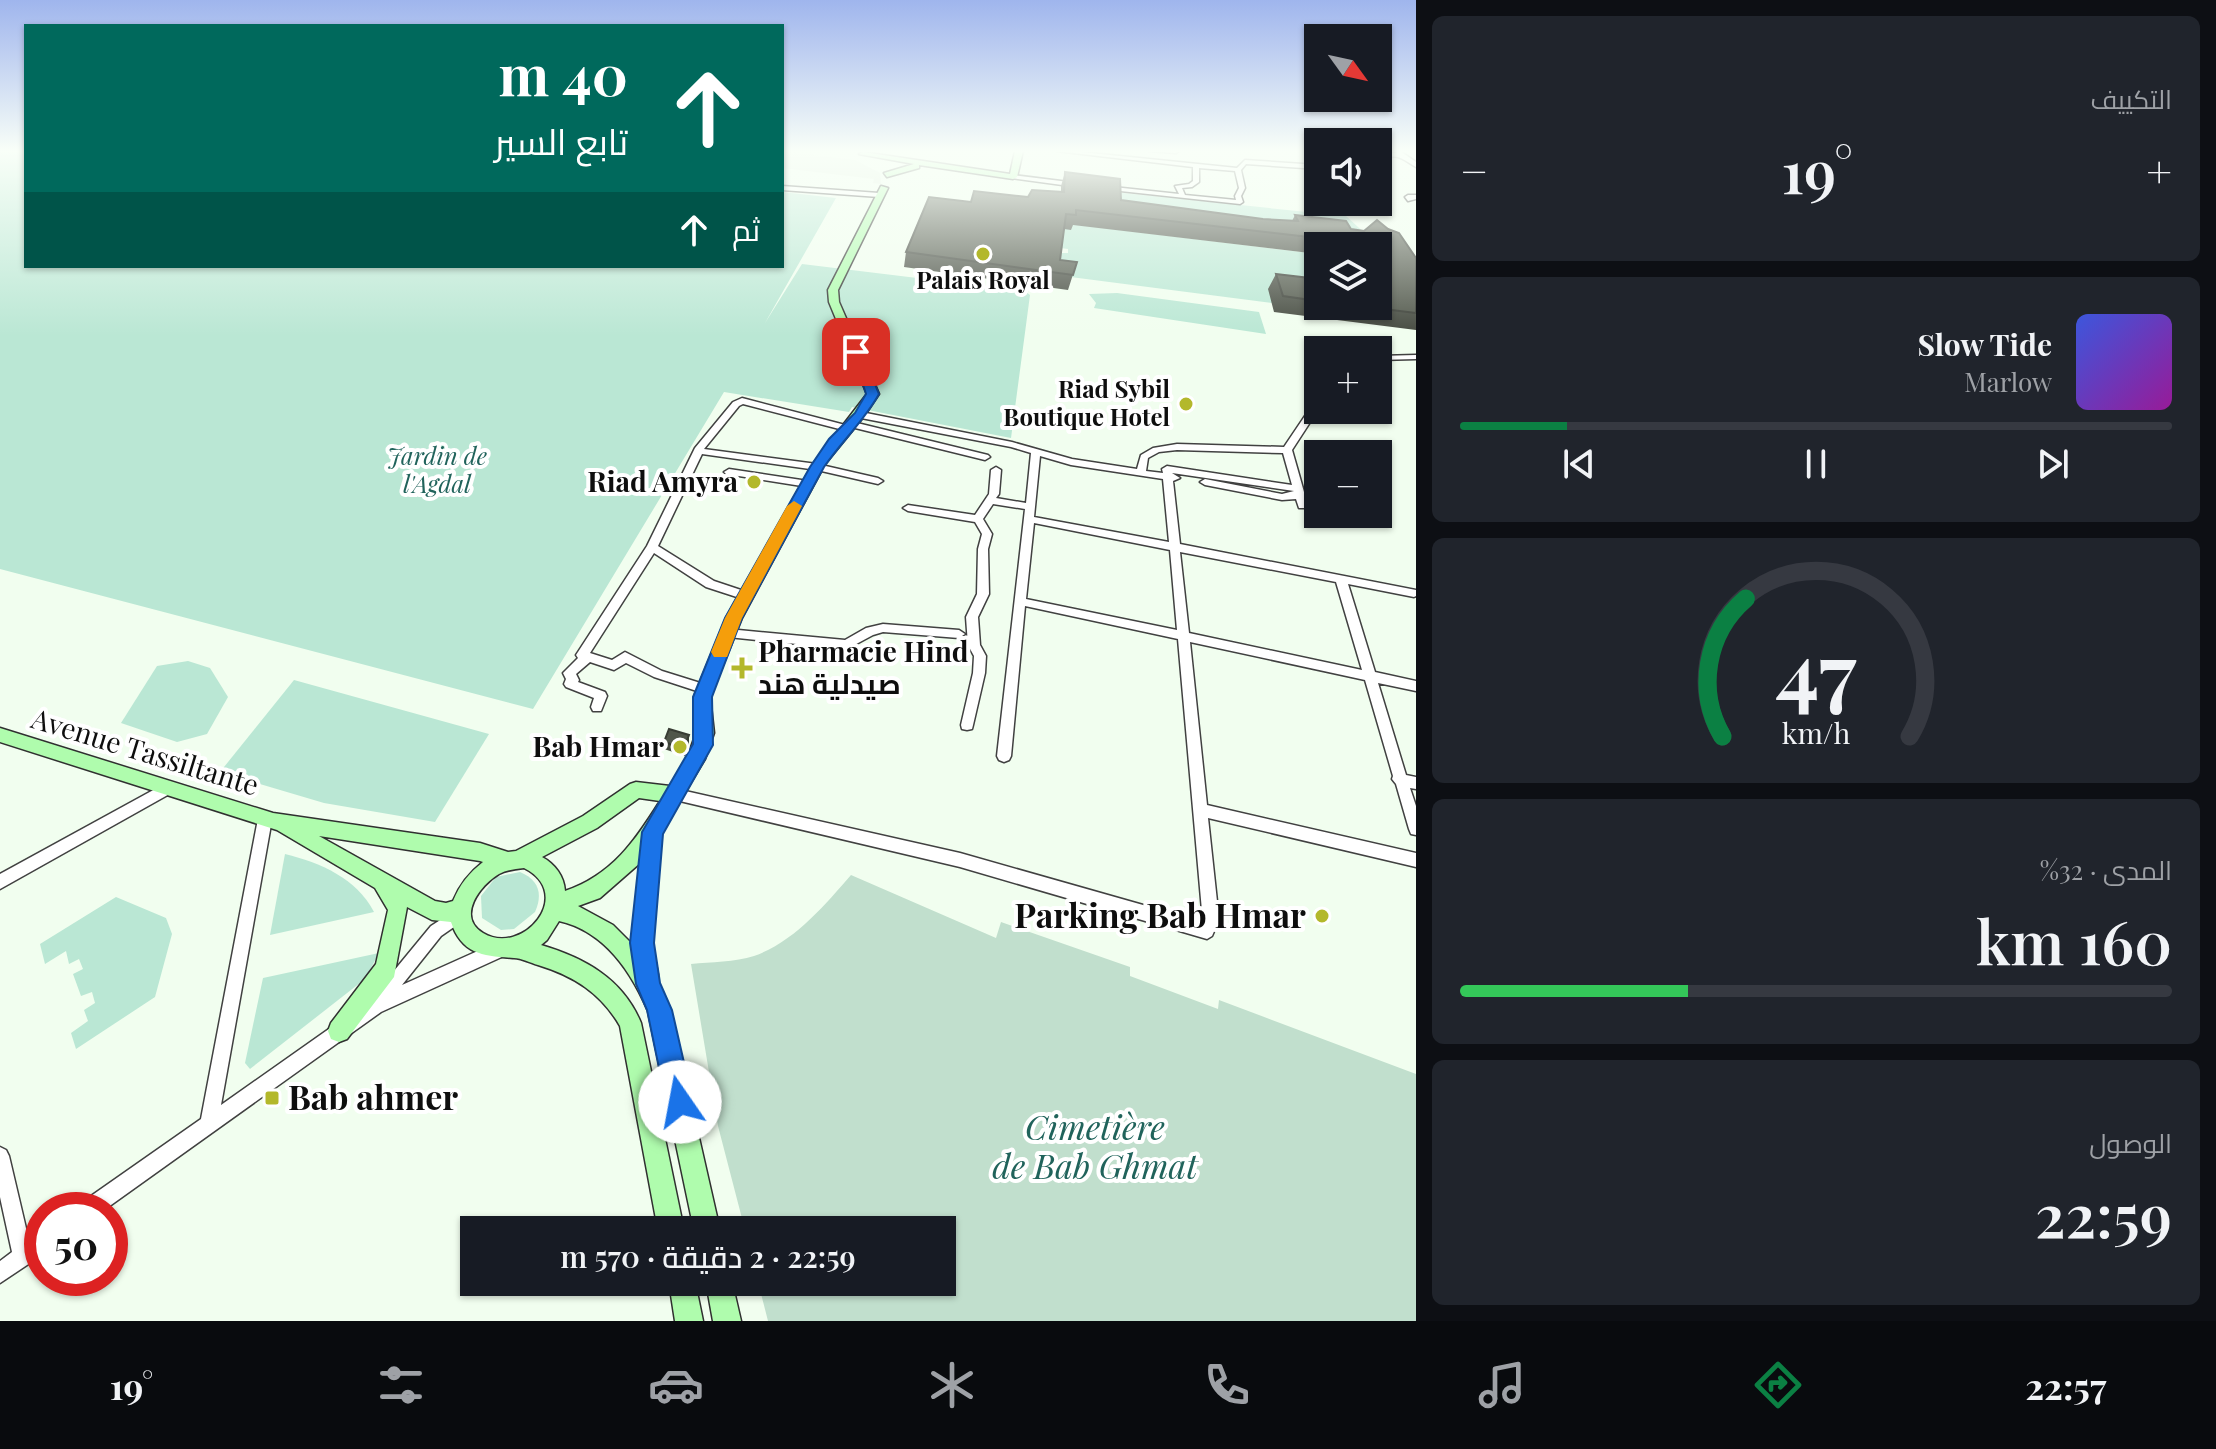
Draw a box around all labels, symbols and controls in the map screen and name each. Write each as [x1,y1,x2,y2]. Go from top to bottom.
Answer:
north arrow [1304,24,1392,112]
map controls [1304,24,1392,528]
text: 40 m [499,36,628,111]
icon: ahead [656,56,760,160]
text: التكييف [2090,81,2172,116]
text: تابع السير [495,116,628,164]
button: sound [1304,128,1392,216]
text: 19° [1781,129,1853,209]
text: − [1460,140,1488,199]
text: + [2146,140,2172,199]
icon: ahead [672,208,716,252]
text: ثم [732,209,760,249]
button: layers [1304,232,1392,320]
marker: Palais Royal [974,245,992,263]
place label: Palais Royal [916,263,1050,295]
pin [822,318,890,386]
text: Slow Tide [1917,324,2052,364]
icon: arrive [834,330,878,374]
button: + [1304,336,1392,424]
text: Marlow [1964,364,2052,399]
place label: Riad Sybil Boutique Hotel [1003,372,1171,432]
marker: Riad Sybil Boutique Hotel [1177,395,1195,413]
park label: Jardin de l'Agdal [387,439,487,499]
button: − [1304,440,1392,528]
icon: previous [1557,442,1601,486]
icon: pause [1794,442,1838,486]
icon: next [2031,442,2075,486]
place label: Riad Amyra [587,462,738,499]
marker: Riad Amyra [745,473,763,491]
text: 47 [1776,612,1857,723]
place label: Pharmacie Hind صيدلية هند [758,632,969,701]
marker: Pharmacie Hind صيدلية هند [733,659,751,677]
street label: Avenue Tassiltante [26,698,263,803]
text: km/h [1782,713,1850,751]
place label: Bab Hmar [532,727,664,764]
marker: Bab Hmar [671,738,689,756]
text: المدى · 32% [2040,852,2172,887]
place label: Parking Bab Hmar [1014,891,1306,937]
text: 160 km [1976,900,2172,980]
marker: Parking Bab Hmar [1313,907,1331,925]
position arrow [638,1060,722,1144]
place label: Bab ahmer [288,1073,458,1119]
marker: Bab ahmer [263,1089,281,1107]
park label: Cimetière de Bab Ghmat [992,1103,1199,1188]
text: الوصول [2089,1125,2172,1160]
text: 22:59 [2035,1173,2172,1253]
speed limit sign: 50 [24,1192,128,1296]
text: 22:59 · 2 دقيقة · 570 m [560,1236,856,1276]
icon: filters [373,1357,429,1413]
icon: car [648,1357,704,1413]
icon: climate [924,1357,980,1413]
icon: phone [1199,1357,1255,1413]
icon: music [1474,1357,1530,1413]
icon: directions [1750,1357,1806,1413]
text: 19° [110,1361,153,1409]
text: 22:57 [2025,1361,2106,1409]

